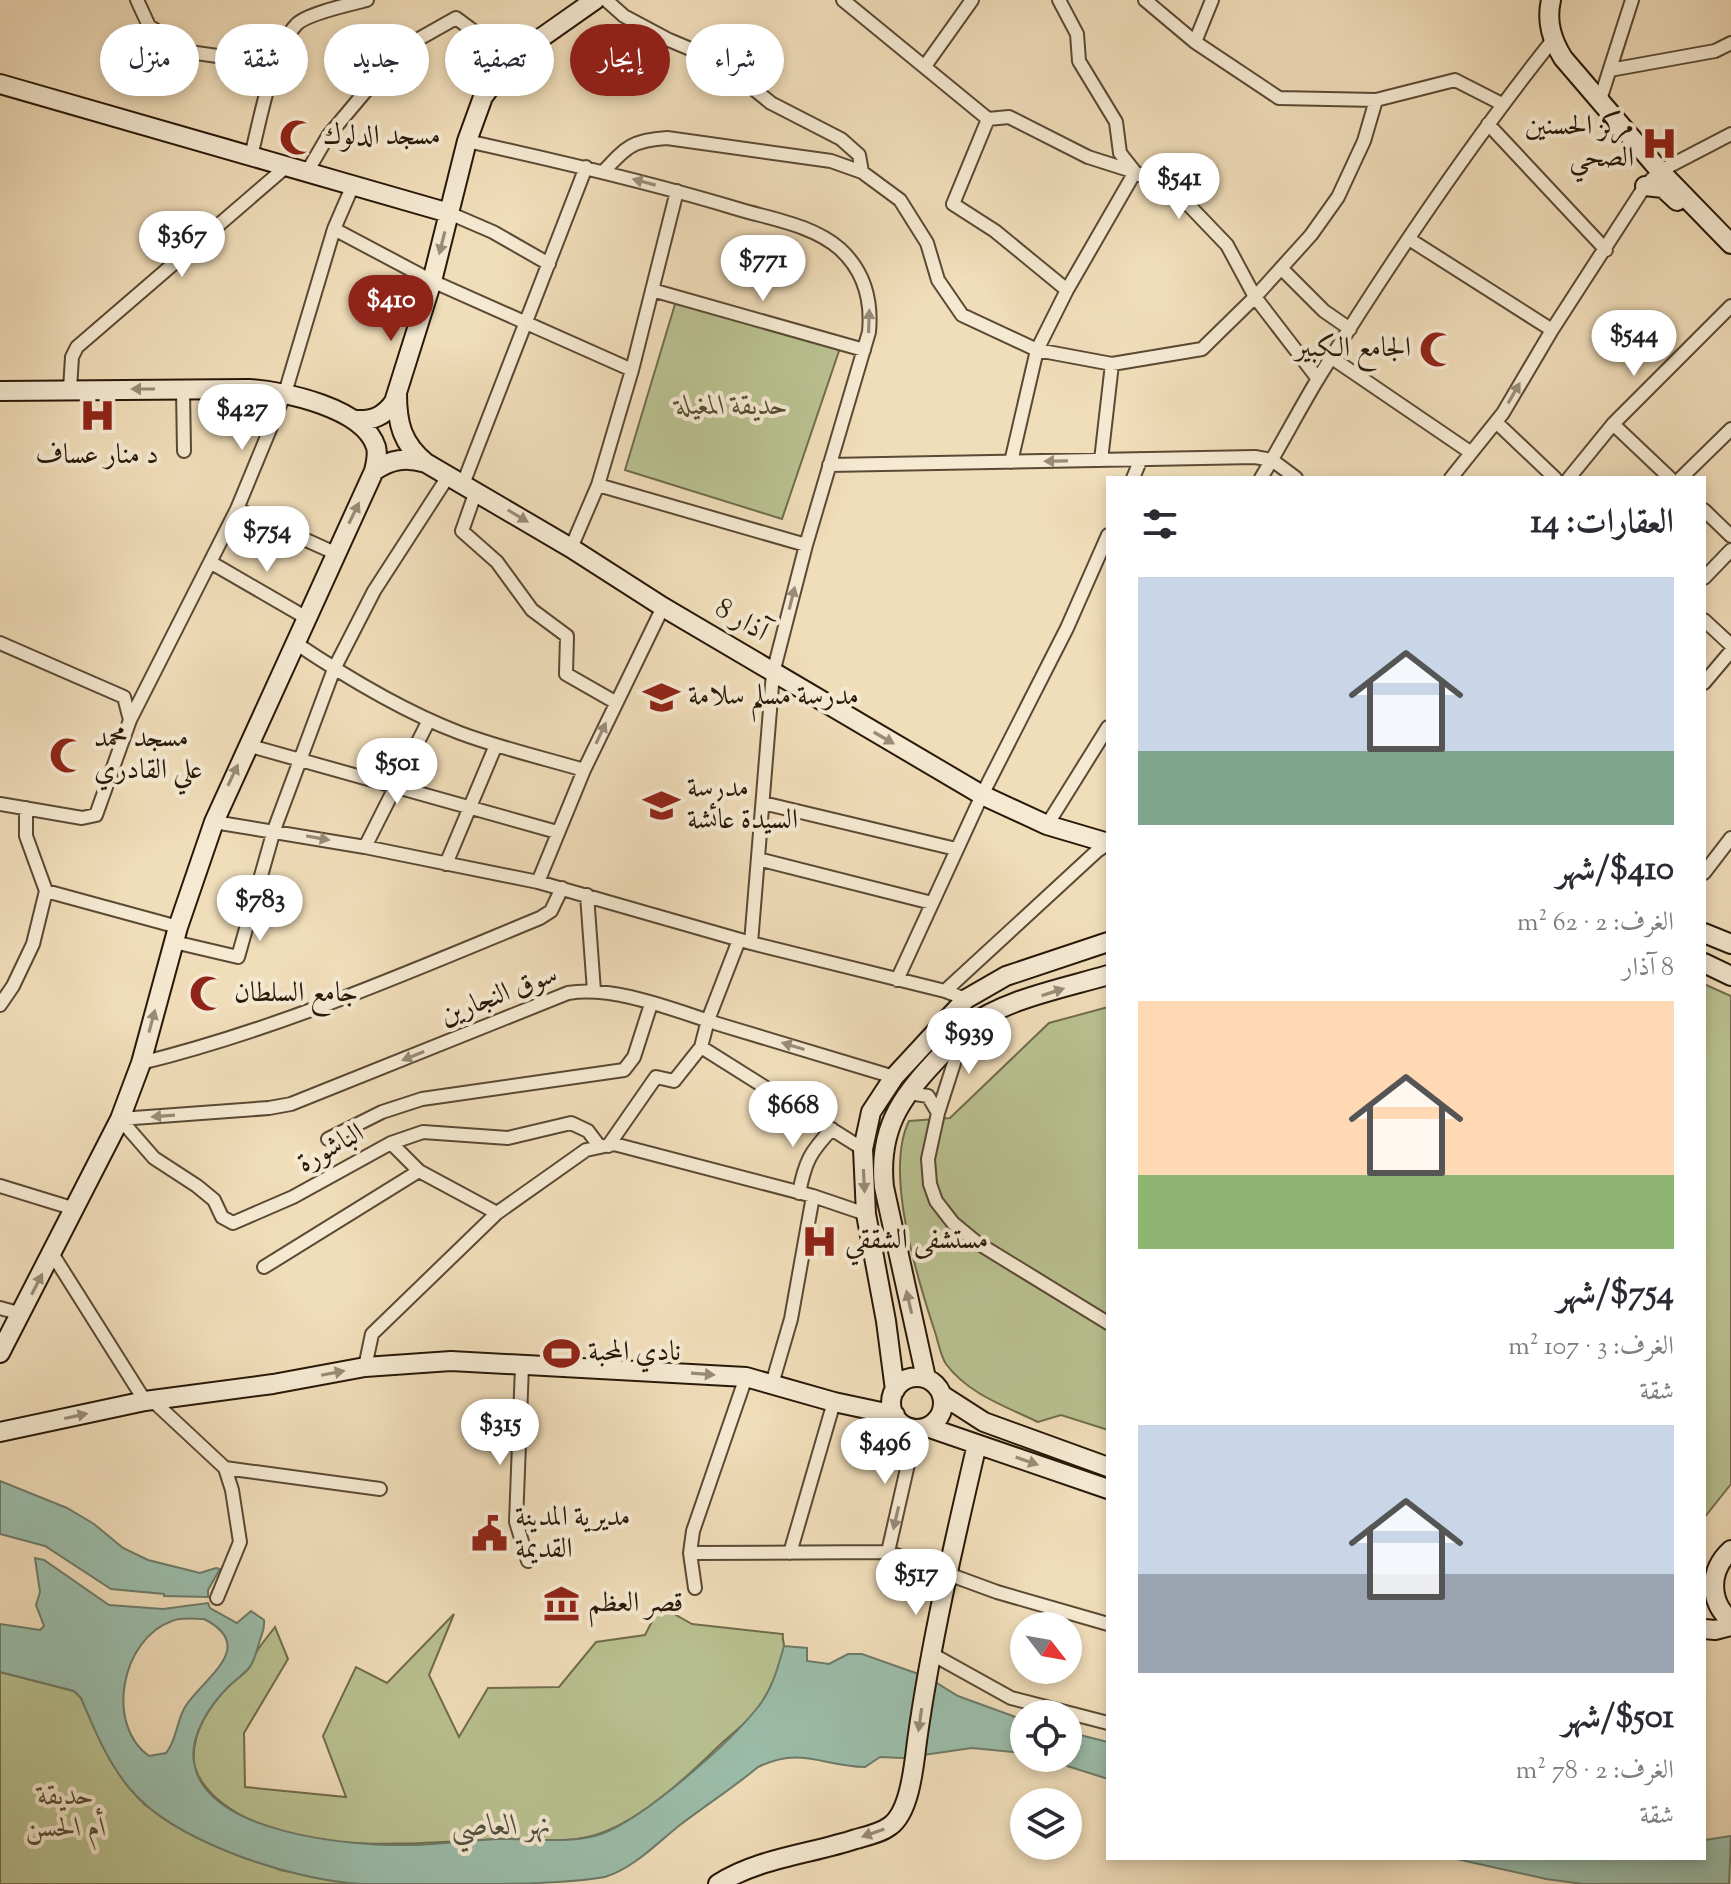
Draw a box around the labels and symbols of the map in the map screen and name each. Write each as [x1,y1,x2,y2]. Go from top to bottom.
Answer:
place label: مركز الحسنين الصحي [1525,107,1634,183]
place label: مسجد الدلوك [323,117,441,157]
mosque icon: مسجد الدلوك [278,118,316,156]
hospital icon: مركز الحسنين الصحي [1641,124,1679,162]
pin: $541 [1132,153,1226,221]
one-way arrow [632,175,656,188]
pin: $367 [135,211,229,279]
one-way arrow [435,230,447,255]
pin: $771 [716,235,810,303]
pin: $410 [344,275,438,343]
one-way arrow [863,307,875,333]
pin: $544 [1587,310,1681,378]
place label: الجامع الكبير [1292,329,1411,372]
mosque icon: الجامع الكبير [1418,330,1456,368]
one-way arrow [1507,382,1521,405]
one-way arrow [130,383,155,395]
pin: $427 [195,384,289,452]
park label: حديقة المغيلة [672,387,788,427]
hospital icon: د منار عساف [78,397,116,435]
place label: د منار عساف [35,436,159,476]
one-way arrow [1043,455,1068,468]
one-way arrow [347,502,361,525]
pin: $754 [220,506,314,574]
one-way arrow [507,509,529,523]
one-way arrow [787,585,799,610]
street label: 8 آذار [707,589,778,654]
place label: مدرسة مسلم سلامة [688,677,859,723]
school or university icon: مدرسة مسلم سلامة [643,678,681,716]
place label: مسجد محمد علي القادري [94,719,203,795]
one-way arrow [594,721,608,744]
one-way arrow [873,731,895,745]
mosque icon: مسجد محمد علي القادري [49,736,87,774]
pin: $501 [350,738,444,806]
one-way arrow [226,763,240,786]
place label: مدرسة السيدة عائشة [687,769,798,841]
school or university icon: مدرسة السيدة عائشة [642,786,680,824]
one-way arrow [306,833,331,845]
pin: $783 [213,875,307,943]
street label: سوق النجارين [434,955,564,1037]
place label: جامع السلطان [234,974,358,1017]
mosque icon: جامع السلطان [189,975,227,1013]
one-way arrow [1041,985,1065,997]
pin: $939 [922,1008,1016,1076]
one-way arrow [147,1009,159,1034]
one-way arrow [780,1039,804,1052]
one-way arrow [401,1050,425,1063]
pin: $668 [746,1081,840,1149]
one-way arrow [150,1110,175,1123]
street label: الباشورة [290,1114,372,1184]
one-way arrow [858,1169,871,1194]
place label: مستشفى الشققي [845,1221,988,1266]
hospital icon: مستشفى الشققي [800,1222,838,1260]
one-way arrow [31,1273,44,1296]
one-way arrow [902,1290,915,1315]
place label: نادي المحبة [588,1333,681,1373]
sports icon: نادي المحبة [543,1334,581,1372]
one-way arrow [320,1366,345,1379]
one-way arrow [691,1368,716,1381]
pin: $315 [453,1399,547,1467]
one-way arrow [64,1409,89,1422]
pin: $496 [838,1418,932,1486]
one-way arrow [1015,1456,1039,1468]
place label: مديرية المدينة القديمة [515,1498,630,1570]
one-way arrow [889,1505,902,1530]
public building icon: مديرية المدينة القديمة [470,1515,508,1553]
pin: $517 [869,1549,963,1617]
place label: قصر العظم [588,1584,683,1628]
museum icon: قصر العظم [543,1585,581,1623]
north arrow [1010,1612,1082,1684]
one-way arrow [913,1708,926,1733]
park label: حديقة أم الحسن [25,1777,107,1851]
water label: نهر العاصي [451,1805,551,1853]
one-way arrow [861,1828,885,1840]

